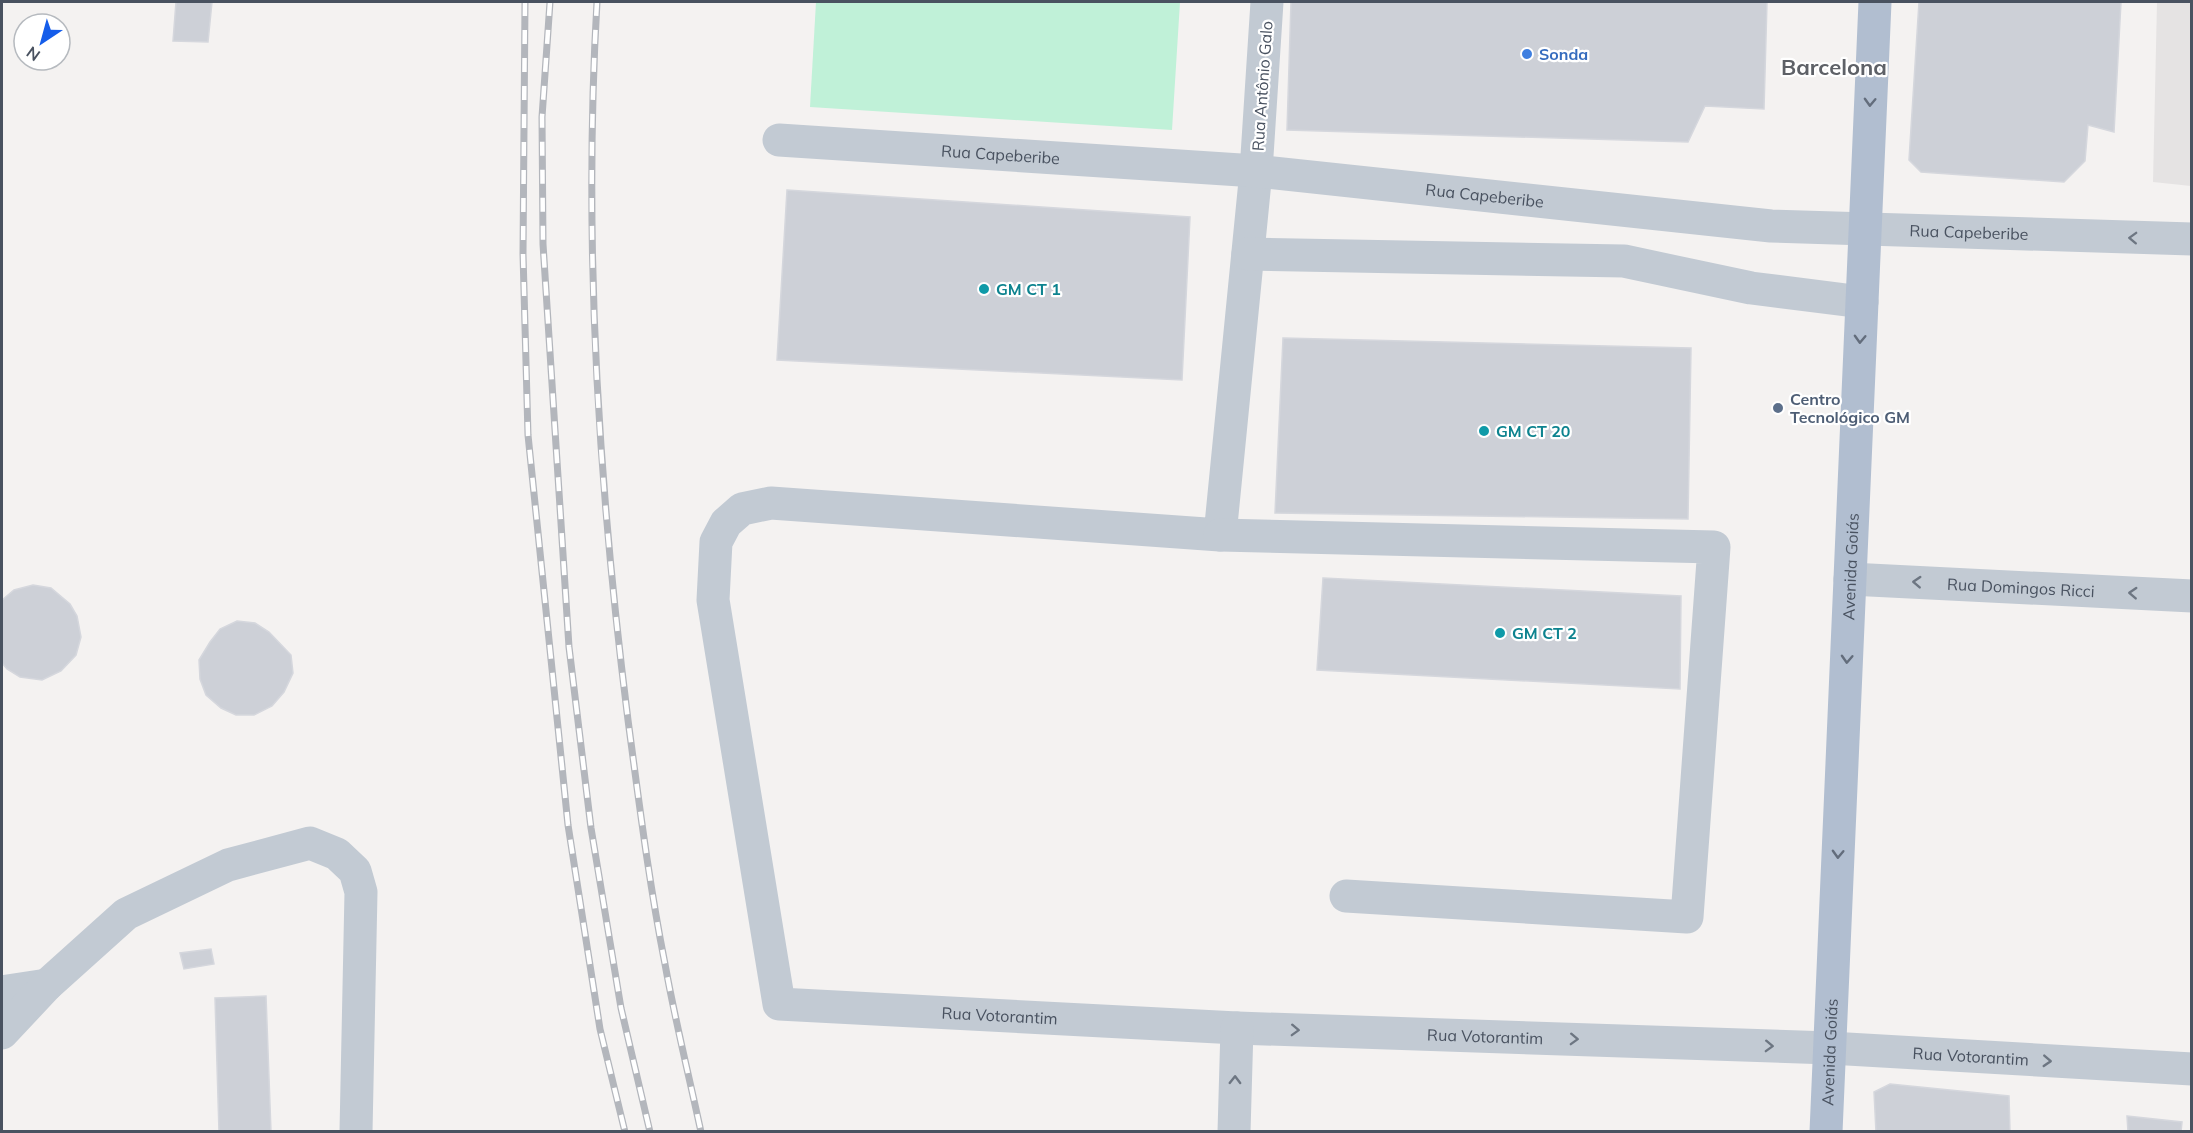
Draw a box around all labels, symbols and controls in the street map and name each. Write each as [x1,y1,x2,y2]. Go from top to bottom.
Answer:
north arrow [12,12,72,72]
street label: Rua Antônio Galo [1247,20,1277,152]
text: N [22,42,44,66]
place label: Sonda [1539,44,1588,64]
marker: Sonda [1520,47,1534,61]
district label: Barcelona [1781,53,1887,81]
one-way arrow [1864,97,1877,106]
street label: Rua Capeberibe [941,141,1061,168]
street label: Rua Capeberibe [1424,179,1545,212]
street label: Rua Capeberibe [1909,220,2029,244]
one-way arrow [2129,231,2138,244]
place label: GM CT 1 [996,279,1061,299]
marker: GM CT 1 [977,282,991,296]
one-way arrow [1854,334,1867,343]
place label: Centro Tecnológico GM [1790,389,1910,427]
marker: Centro Tecnológico GM [1771,401,1785,415]
place label: GM CT 20 [1496,421,1570,441]
marker: GM CT 20 [1477,424,1491,438]
street label: Avenida Goiás [1838,512,1863,621]
street label: Rua Domingos Ricci [1946,574,2095,601]
one-way arrow [1913,575,1922,588]
one-way arrow [2129,586,2138,599]
place label: GM CT 2 [1512,623,1577,643]
marker: GM CT 2 [1493,626,1507,640]
one-way arrow [1840,655,1853,664]
one-way arrow [1832,850,1845,859]
street label: Avenida Goiás [1817,998,1842,1106]
street label: Rua Votorantim [941,1003,1058,1029]
one-way arrow [1291,1024,1300,1036]
street label: Rua Votorantim [1427,1024,1544,1048]
one-way arrow [1569,1033,1578,1045]
one-way arrow [1764,1039,1773,1052]
street label: Rua Votorantim [1912,1043,2029,1070]
one-way arrow [2043,1054,2052,1067]
one-way arrow [1229,1075,1242,1084]

